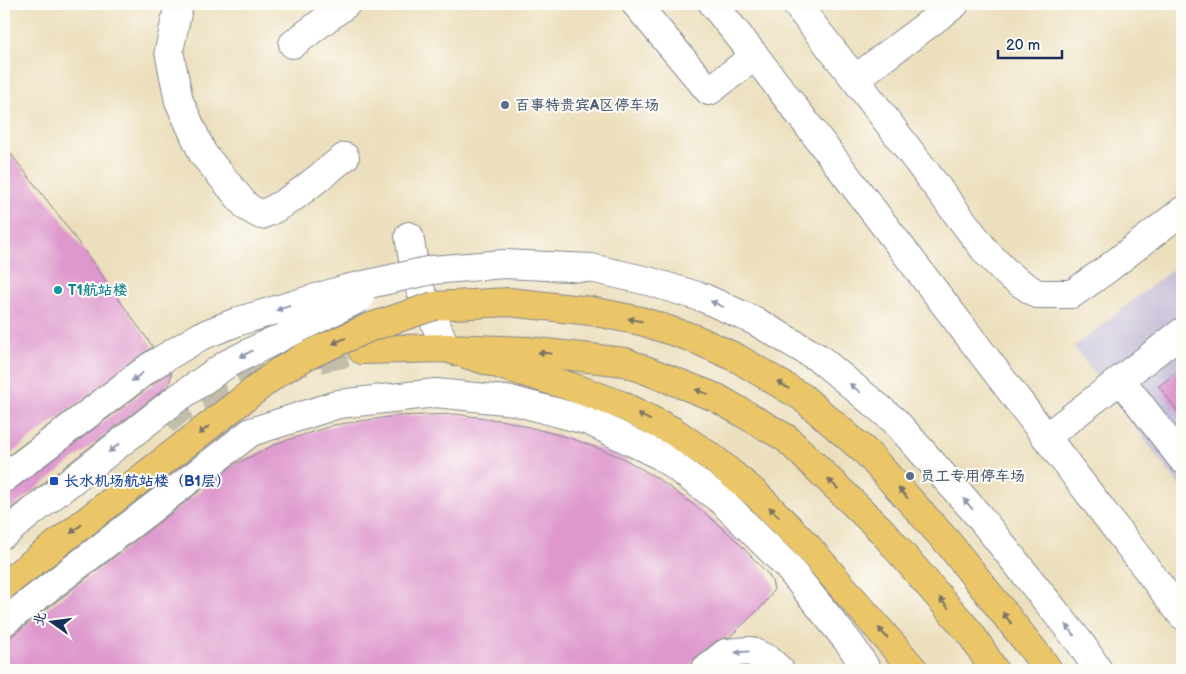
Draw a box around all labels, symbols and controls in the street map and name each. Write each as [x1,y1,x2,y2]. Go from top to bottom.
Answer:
scale bar [998,28,1062,60]
text: 20 m [1006,36,1040,55]
place label: 百事特贵宾A区停车场 [515,96,659,115]
marker: 百事特贵宾A区停车场 [499,99,511,111]
place label: T1航站楼 [68,281,128,300]
marker: T1航站楼 [52,284,64,296]
one-way arrow [710,299,724,307]
one-way arrow [275,304,290,312]
one-way arrow [627,316,643,324]
one-way arrow [332,337,346,345]
one-way arrow [537,349,553,357]
one-way arrow [238,350,253,358]
one-way arrow [131,371,144,382]
one-way arrow [776,380,789,389]
one-way arrow [849,383,861,394]
one-way arrow [694,388,709,395]
one-way arrow [636,413,651,421]
one-way arrow [198,424,211,435]
one-way arrow [107,443,120,454]
place label: 员工专用停车场 [920,467,1025,486]
marker: 员工专用停车场 [904,470,916,482]
place label: 长水机场航站楼（B1层） [64,472,231,491]
marker: 长水机场航站楼（B1层） [48,475,60,487]
one-way arrow [828,478,840,490]
one-way arrow [897,488,909,500]
one-way arrow [962,498,974,510]
one-way arrow [768,507,780,519]
one-way arrow [69,524,83,534]
north arrow [28,596,78,646]
one-way arrow [939,597,950,610]
text: 北 [30,610,50,628]
one-way arrow [1002,612,1013,625]
one-way arrow [1065,624,1076,637]
one-way arrow [877,626,888,639]
one-way arrow [734,649,750,657]

